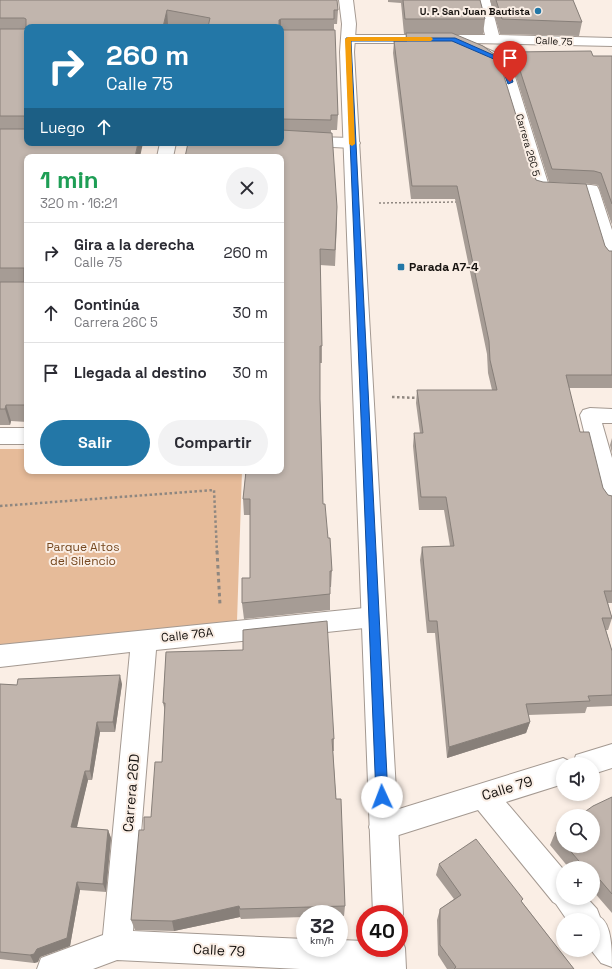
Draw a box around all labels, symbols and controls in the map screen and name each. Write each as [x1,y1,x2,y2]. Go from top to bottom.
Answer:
place label: U. P. San Juan Bautista [420,5,530,18]
marker: U. P. San Juan Bautista [533,6,543,16]
street label: Calle 75 [535,34,573,48]
text: 260 m [106,37,189,73]
icon: right [40,40,92,92]
pin [493,41,527,82]
icon: arrive [499,47,521,69]
text: Calle 75 [106,72,173,95]
street label: Carrera 26C 5 [513,112,543,178]
icon: ahead [93,116,115,138]
text: Luego [40,118,85,137]
text: 1 min [40,164,99,195]
button: close [226,167,268,209]
text: 320 m · 16:21 [40,195,118,212]
text: Gira a la derecha [74,235,194,254]
icon: right [40,242,62,264]
text: 260 m [223,243,268,262]
text: Calle 75 [74,254,122,271]
place label: Parada A7-4 [409,259,479,275]
marker: Parada A7-4 [396,262,406,272]
text: Continúa [74,295,140,314]
icon: ahead [40,302,62,324]
text: 30 m [233,303,268,322]
text: Carrera 26C 5 [74,314,158,331]
icon: arrive [40,362,62,384]
text: Llegada al destino [74,363,207,382]
text: 30 m [233,363,268,382]
button: Salir [40,420,150,466]
button: Compartir [158,420,268,466]
park label: Parque Altos del Silencio [47,539,119,569]
street label: Calle 76A [160,624,214,646]
street label: Carrera 26D [119,753,143,833]
map controls [556,757,600,957]
button: sound [556,757,600,801]
street label: Calle 79 [479,772,535,804]
position arrow [361,776,403,818]
button: search [556,809,600,853]
button: + [556,861,600,905]
speed limit sign: 40 [356,905,408,957]
text: 32 [310,913,334,939]
button: − [556,913,600,957]
text: km/h [310,934,334,947]
street label: Calle 79 [192,940,246,960]

